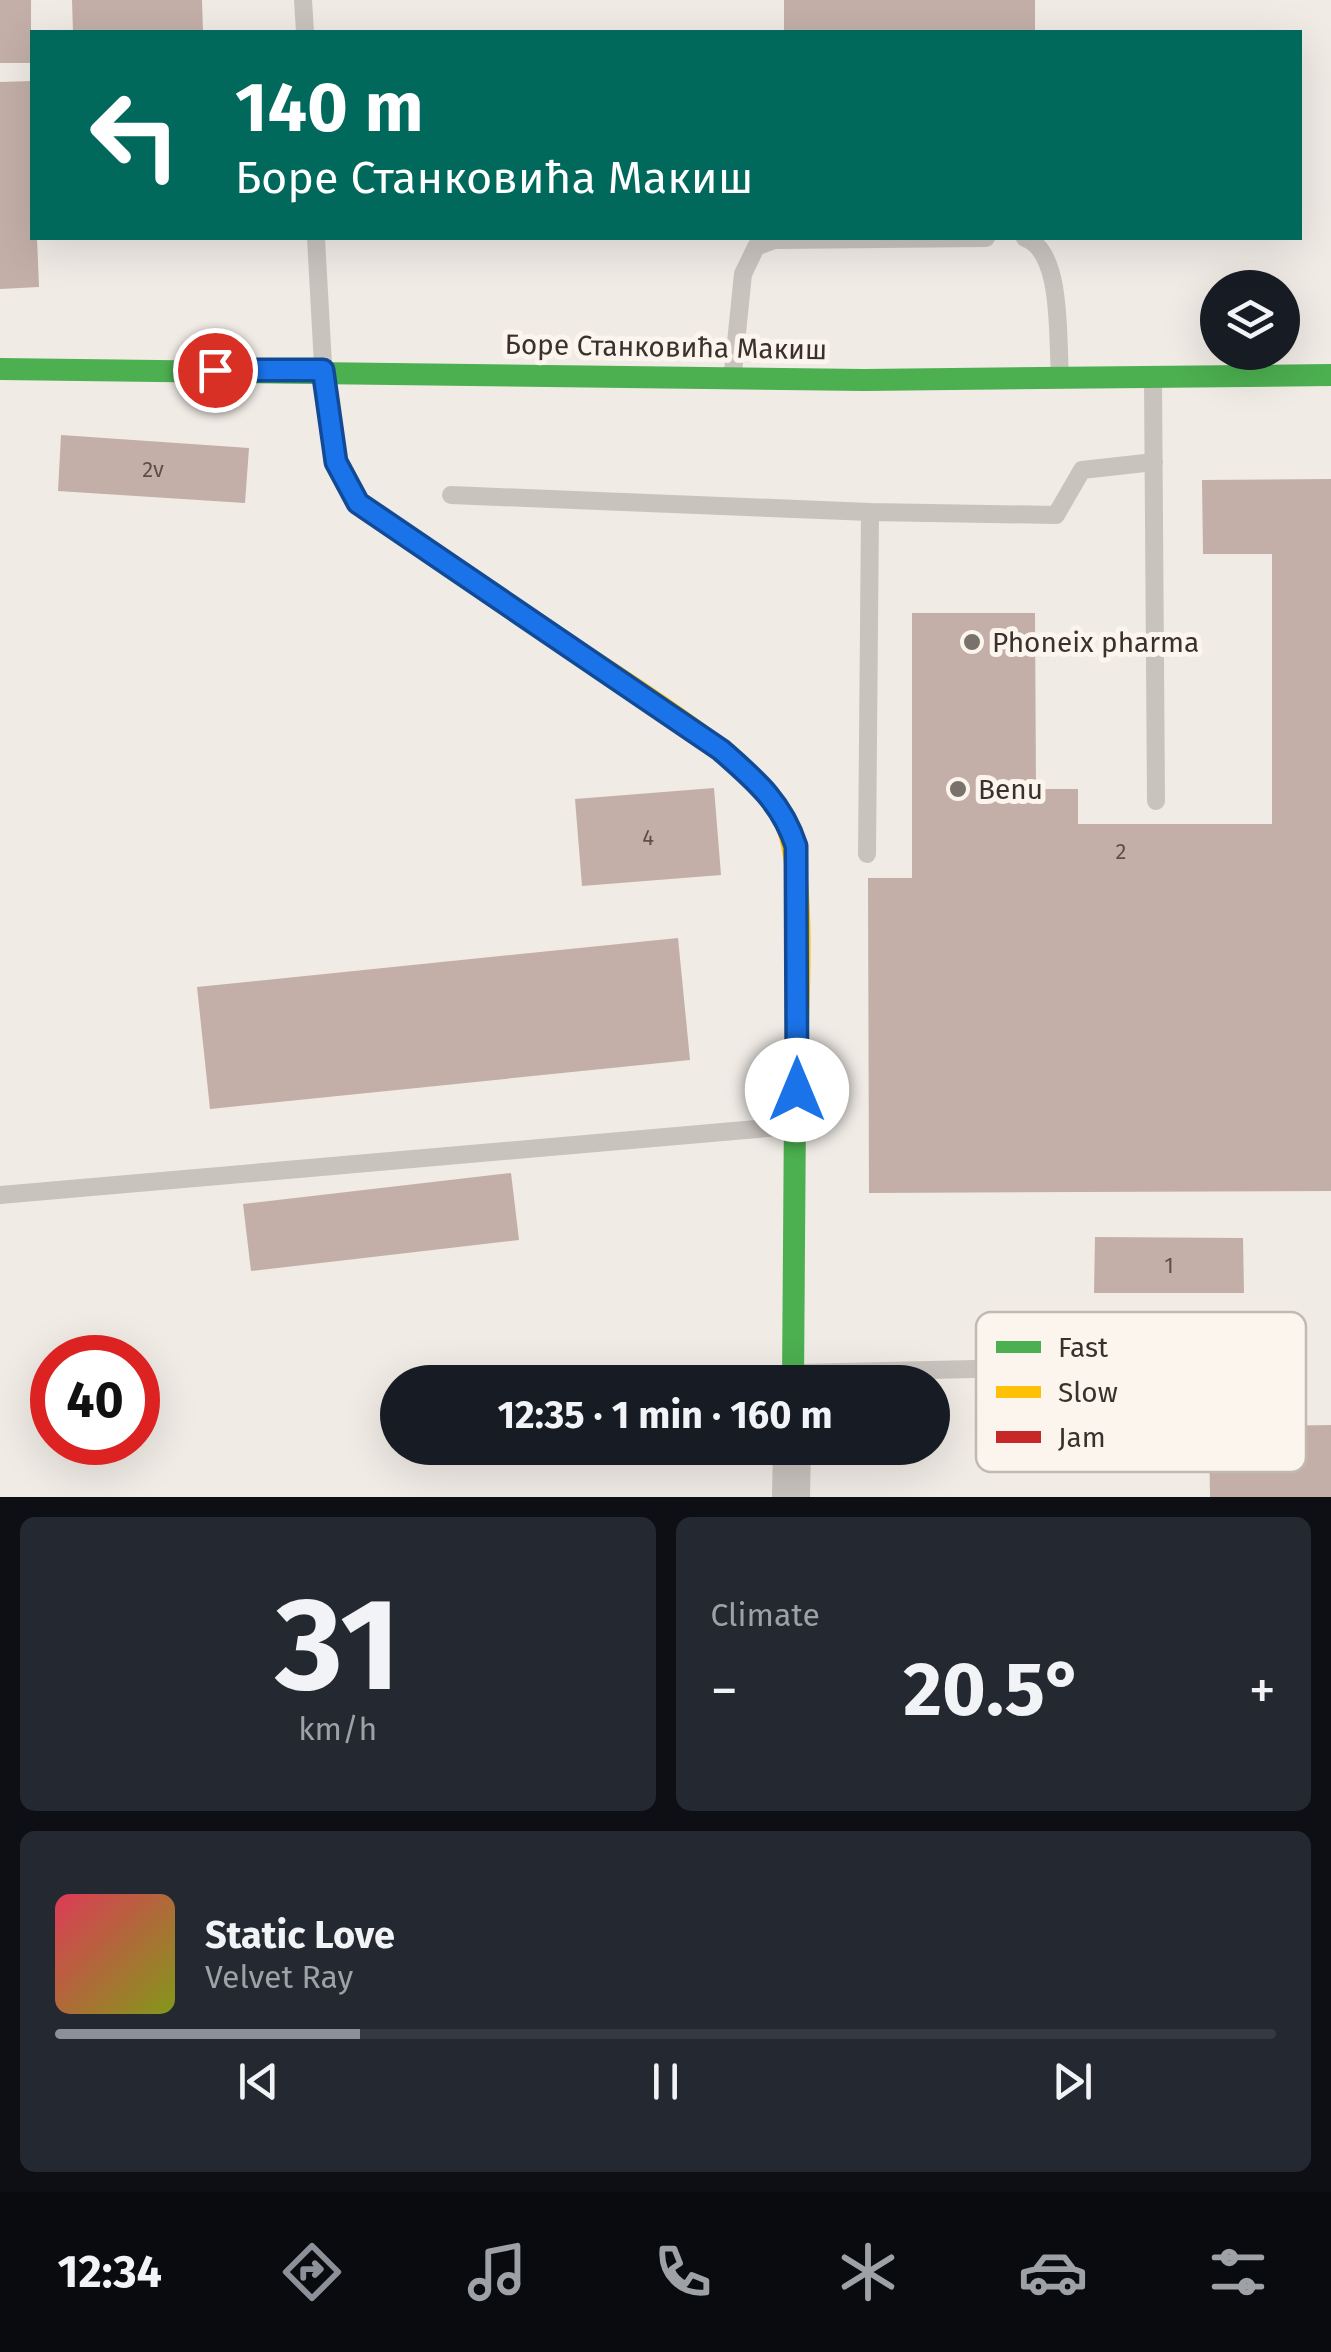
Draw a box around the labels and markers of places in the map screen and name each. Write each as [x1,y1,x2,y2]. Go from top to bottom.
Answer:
pin [173,328,258,413]
place label: Phoneix pharma [992,626,1199,659]
marker: Phoneix pharma [961,631,983,653]
place label: Benu [978,773,1043,806]
marker: Benu [947,778,969,800]

